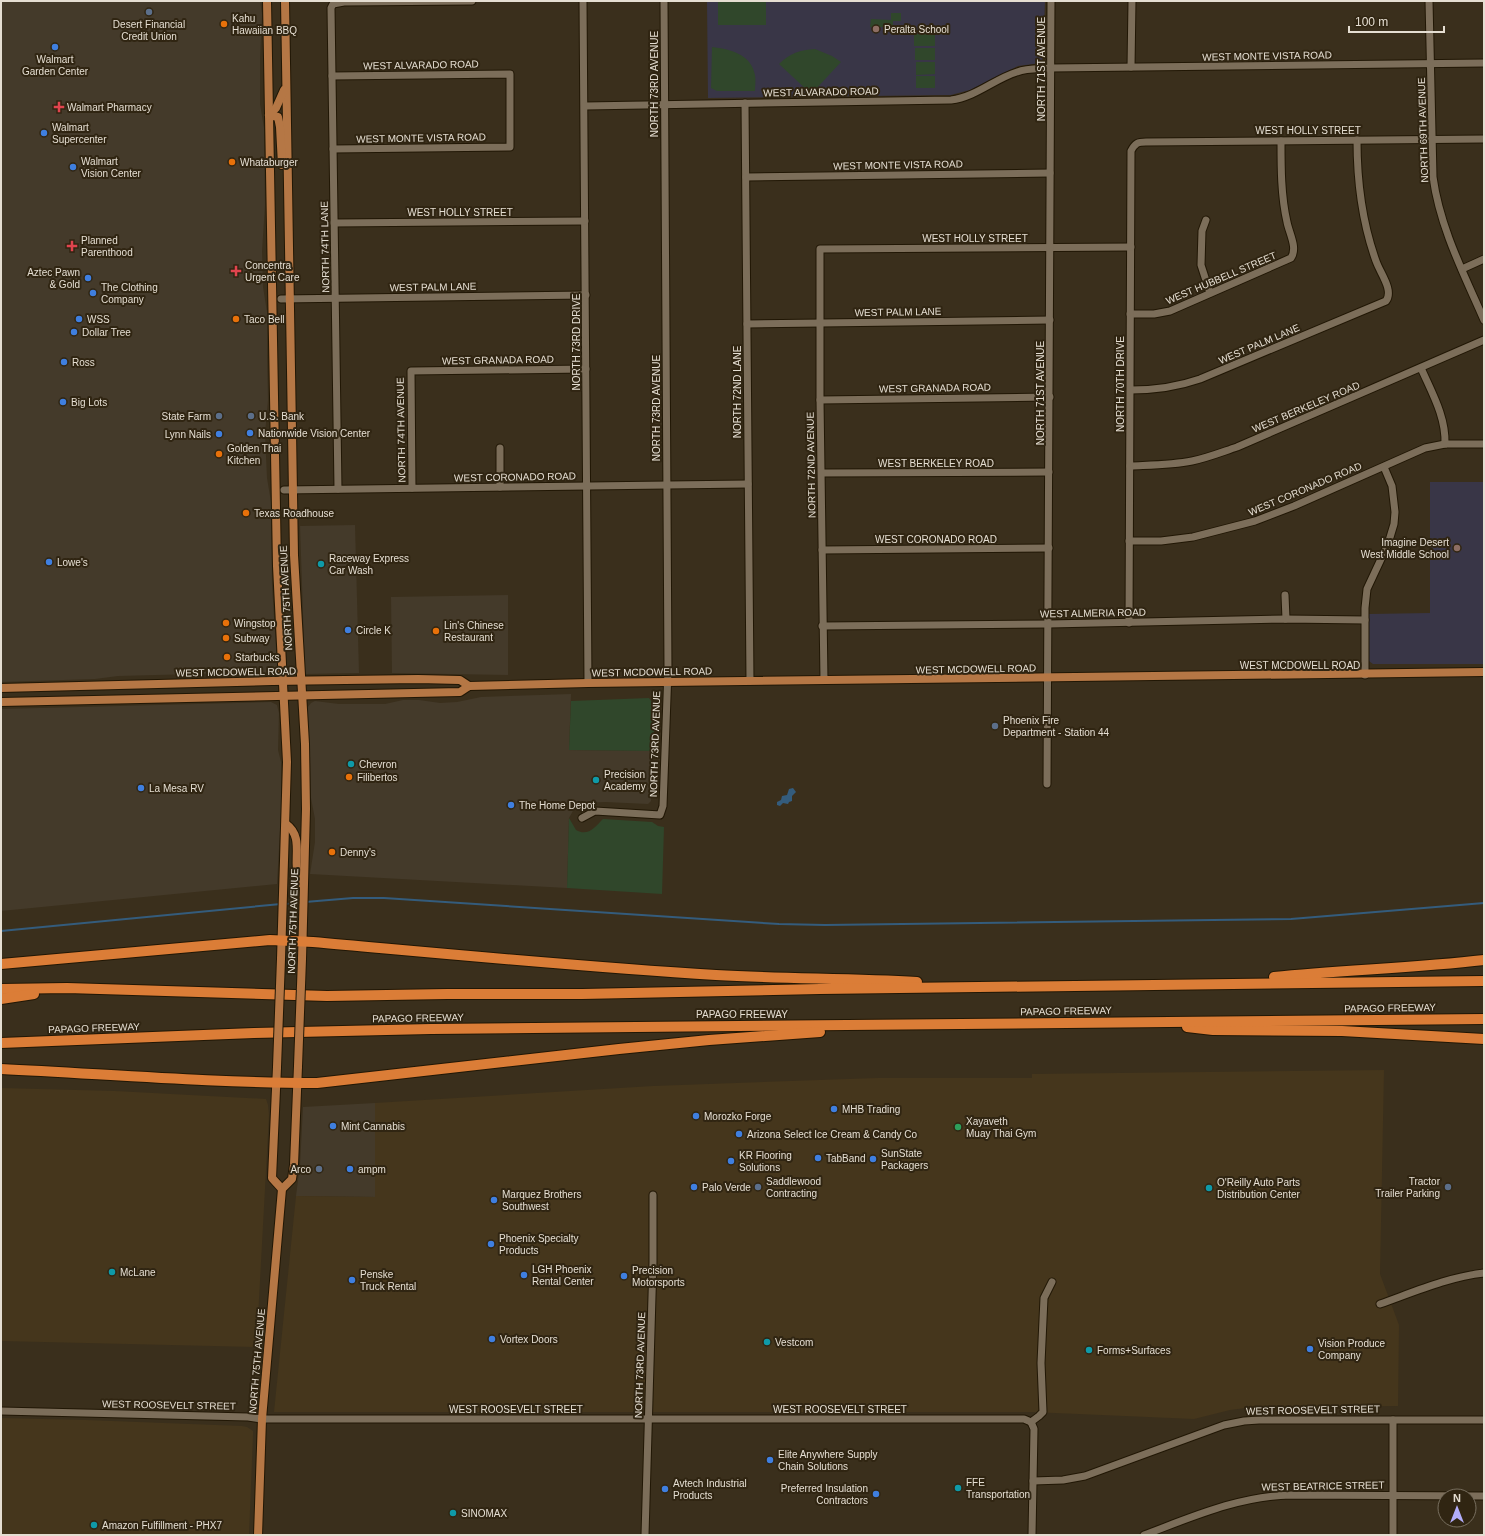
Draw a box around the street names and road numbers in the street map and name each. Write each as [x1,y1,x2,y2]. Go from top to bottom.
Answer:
street label: NORTH 71ST AVENUE [1036,16,1047,121]
street label: NORTH 73RD AVENUE [649,31,660,137]
street label: WEST MONTE VISTA ROAD [1202,49,1332,63]
street label: WEST ALVARADO ROAD [363,58,479,72]
street label: NORTH 69TH AVENUE [1416,77,1430,183]
street label: WEST ALVARADO ROAD [763,85,879,99]
street label: WEST HOLLY STREET [1255,125,1361,136]
street label: WEST MONTE VISTA ROAD [356,131,486,145]
street label: WEST MONTE VISTA ROAD [833,158,963,172]
street label: NORTH 74TH LANE [319,201,331,293]
street label: WEST HOLLY STREET [407,207,513,218]
street label: WEST HOLLY STREET [922,233,1028,244]
street label: WEST HUBBELL STREET [1164,250,1278,306]
street label: WEST PALM LANE [389,281,477,293]
street label: NORTH 73RD DRIVE [571,293,582,391]
street label: WEST PALM LANE [854,306,942,318]
street label: WEST PALM LANE [1217,322,1301,366]
street label: NORTH 70TH DRIVE [1115,336,1126,432]
street label: NORTH 71ST AVENUE [1035,340,1046,445]
street label: NORTH 72ND LANE [732,345,743,438]
street label: WEST GRANADA ROAD [442,354,554,366]
street label: NORTH 73RD AVENUE [651,355,662,461]
street label: NORTH 74TH AVENUE [395,377,407,483]
street label: WEST BERKELEY ROAD [1251,379,1361,435]
street label: WEST GRANADA ROAD [879,382,991,394]
street label: NORTH 72ND AVENUE [805,411,817,518]
street label: WEST BERKELEY ROAD [878,458,994,469]
street label: WEST CORONADO ROAD [1247,460,1363,518]
street label: WEST CORONADO ROAD [454,470,576,484]
street label: WEST CORONADO ROAD [875,534,997,545]
street label: NORTH 75TH AVENUE [278,545,294,651]
street label: WEST ALMERIA ROAD [1040,607,1146,619]
street label: WEST MCDOWELL ROAD [1240,660,1360,671]
street label: WEST MCDOWELL ROAD [916,662,1036,676]
street label: WEST MCDOWELL ROAD [176,665,296,679]
street label: WEST MCDOWELL ROAD [592,665,712,679]
street label: NORTH 73RD AVENUE [648,690,662,797]
street label: NORTH 75TH AVENUE [286,868,300,974]
street label: PAPAGO FREEWAY [1344,1002,1436,1014]
street label: PAPAGO FREEWAY [1020,1005,1112,1017]
street label: PAPAGO FREEWAY [696,1009,788,1020]
street label: PAPAGO FREEWAY [372,1012,464,1024]
street label: PAPAGO FREEWAY [48,1021,140,1035]
street label: NORTH 75TH AVENUE [247,1308,267,1414]
street label: NORTH 73RD AVENUE [633,1311,647,1418]
street label: WEST ROOSEVELT STREET [102,1398,236,1412]
street label: WEST ROOSEVELT STREET [1246,1403,1380,1417]
street label: WEST ROOSEVELT STREET [449,1404,583,1415]
street label: WEST ROOSEVELT STREET [773,1404,907,1415]
street label: WEST BEATRICE STREET [1261,1479,1385,1493]

